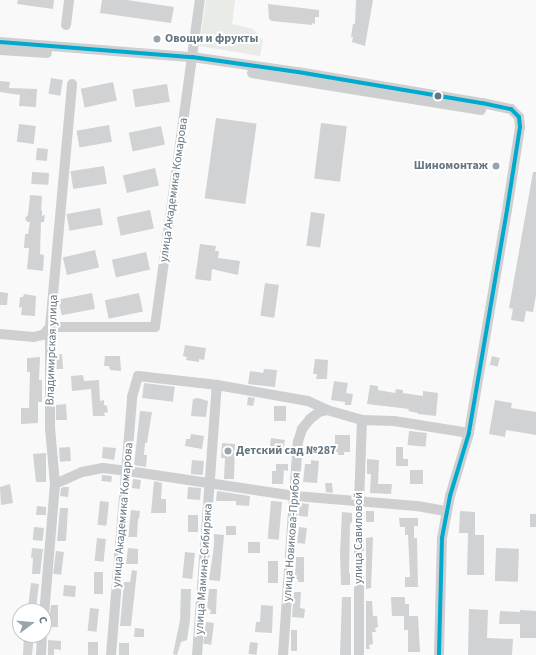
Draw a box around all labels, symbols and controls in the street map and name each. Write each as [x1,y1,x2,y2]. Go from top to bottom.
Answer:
place label: Овощи и фрукты [165,32,258,46]
marker: Овощи и фрукты [152,34,162,44]
unlabelled marker [433,91,443,101]
street label: улица Академика Комарова [157,117,191,263]
place label: Шиномонтаж [414,159,488,173]
marker: Шиномонтаж [491,161,501,171]
street label: Владимирская улица [43,294,61,406]
street label: улица Академика Комарова [109,442,137,588]
place label: Детский сад №287 [236,444,336,458]
marker: Детский сад №287 [223,446,233,456]
street label: улица Новикова-Прибоя [280,472,304,602]
street label: улица Савиловой [352,492,366,584]
street label: улица Мамина-Сибиряка [192,503,216,635]
north arrow [12,603,52,643]
text: С [35,615,51,625]

